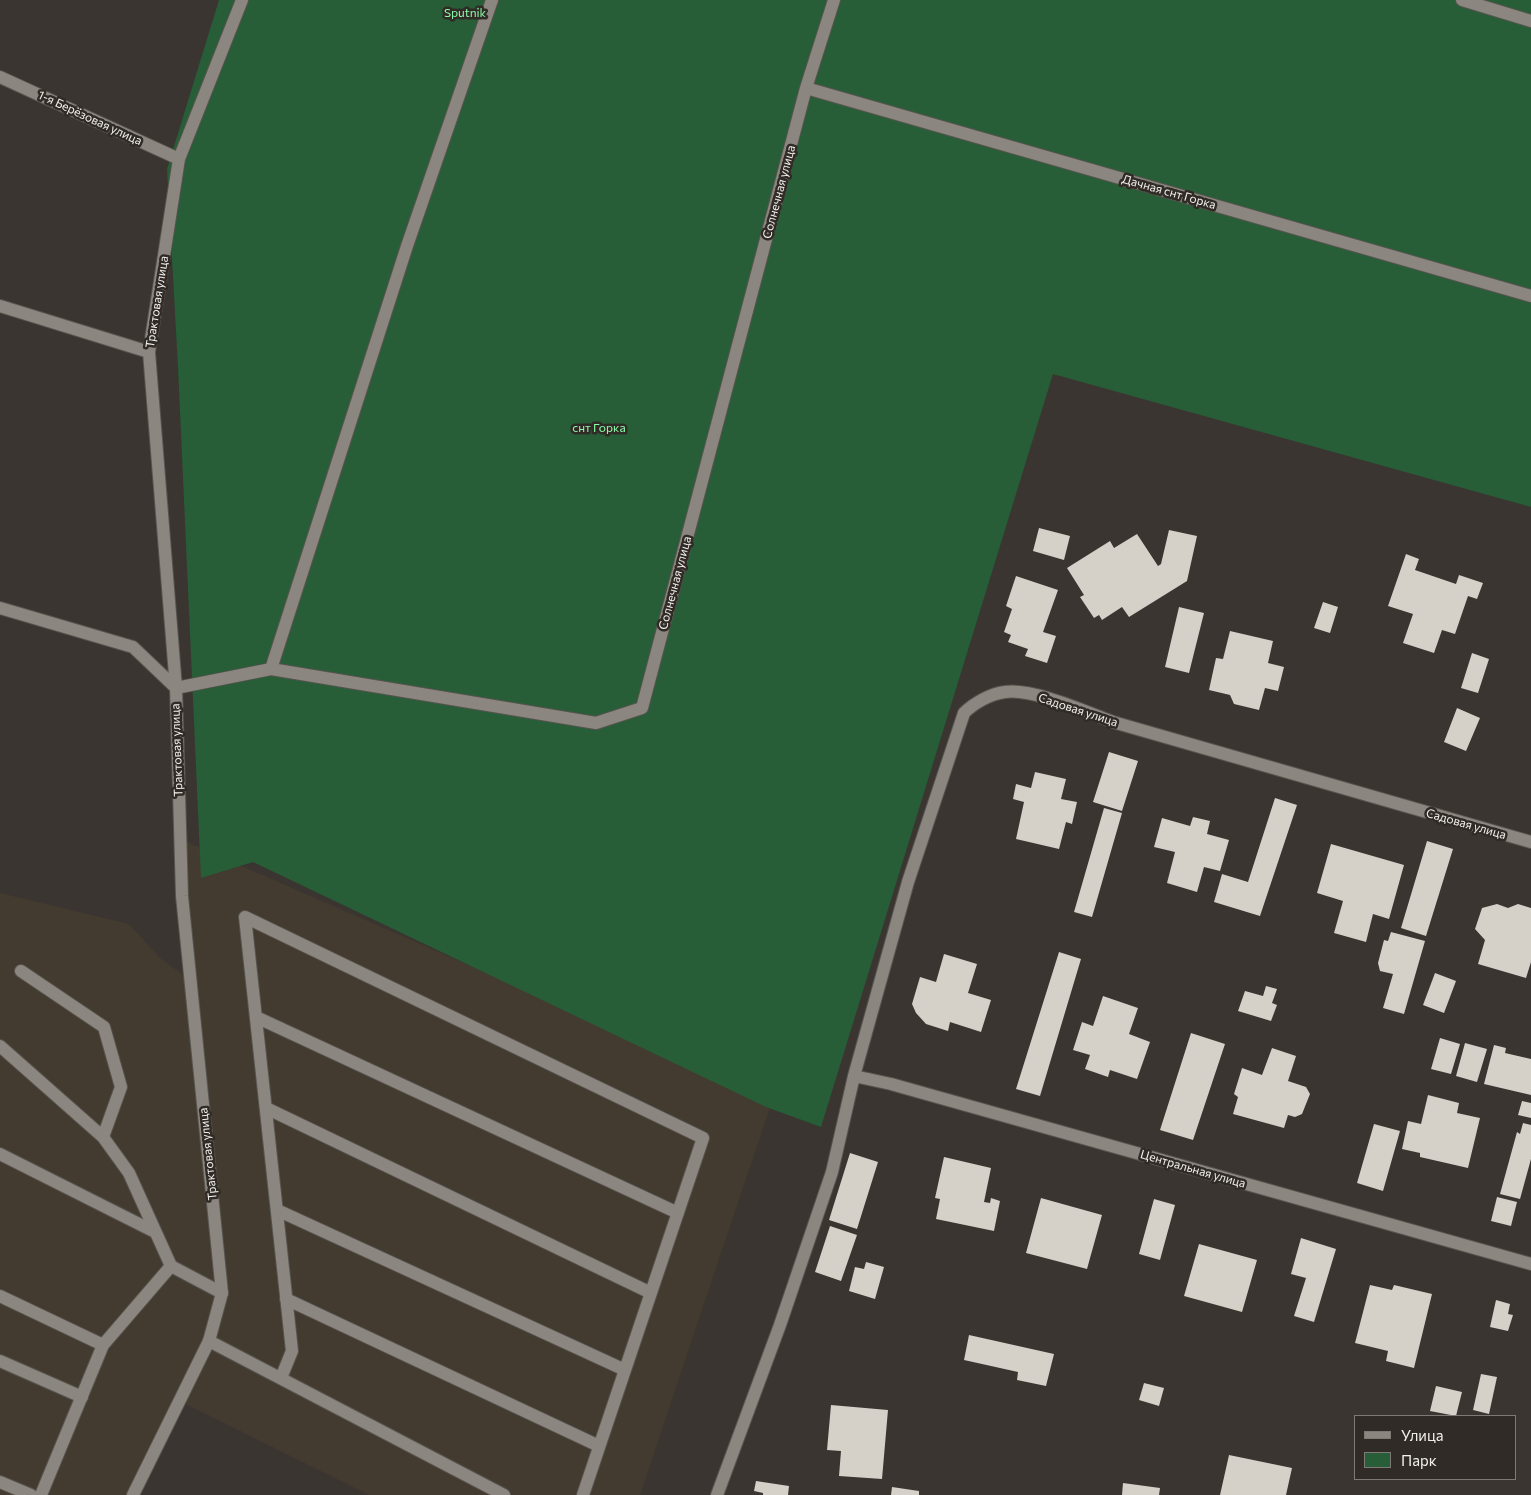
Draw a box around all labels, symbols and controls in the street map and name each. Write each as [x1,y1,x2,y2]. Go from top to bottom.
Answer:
park label: Sputnik [444,6,486,20]
street label: 1-я Берёзовая улица [36,88,144,148]
street label: Солнечная улица [760,144,798,240]
street label: Дачная снт Горка [1120,172,1218,212]
street label: Трактовая улица [143,255,171,349]
park label: снт Горка [572,421,626,435]
street label: Солнечная улица [656,535,694,631]
street label: Садовая улица [1036,690,1120,730]
street label: Трактовая улица [168,703,186,797]
street label: Садовая улица [1424,806,1508,842]
street label: Трактовая улица [196,1107,220,1201]
street label: Центральная улица [1139,1147,1247,1191]
legend [1354,1415,1516,1480]
text: Улица [1401,1426,1443,1444]
text: Парк [1401,1451,1437,1469]

